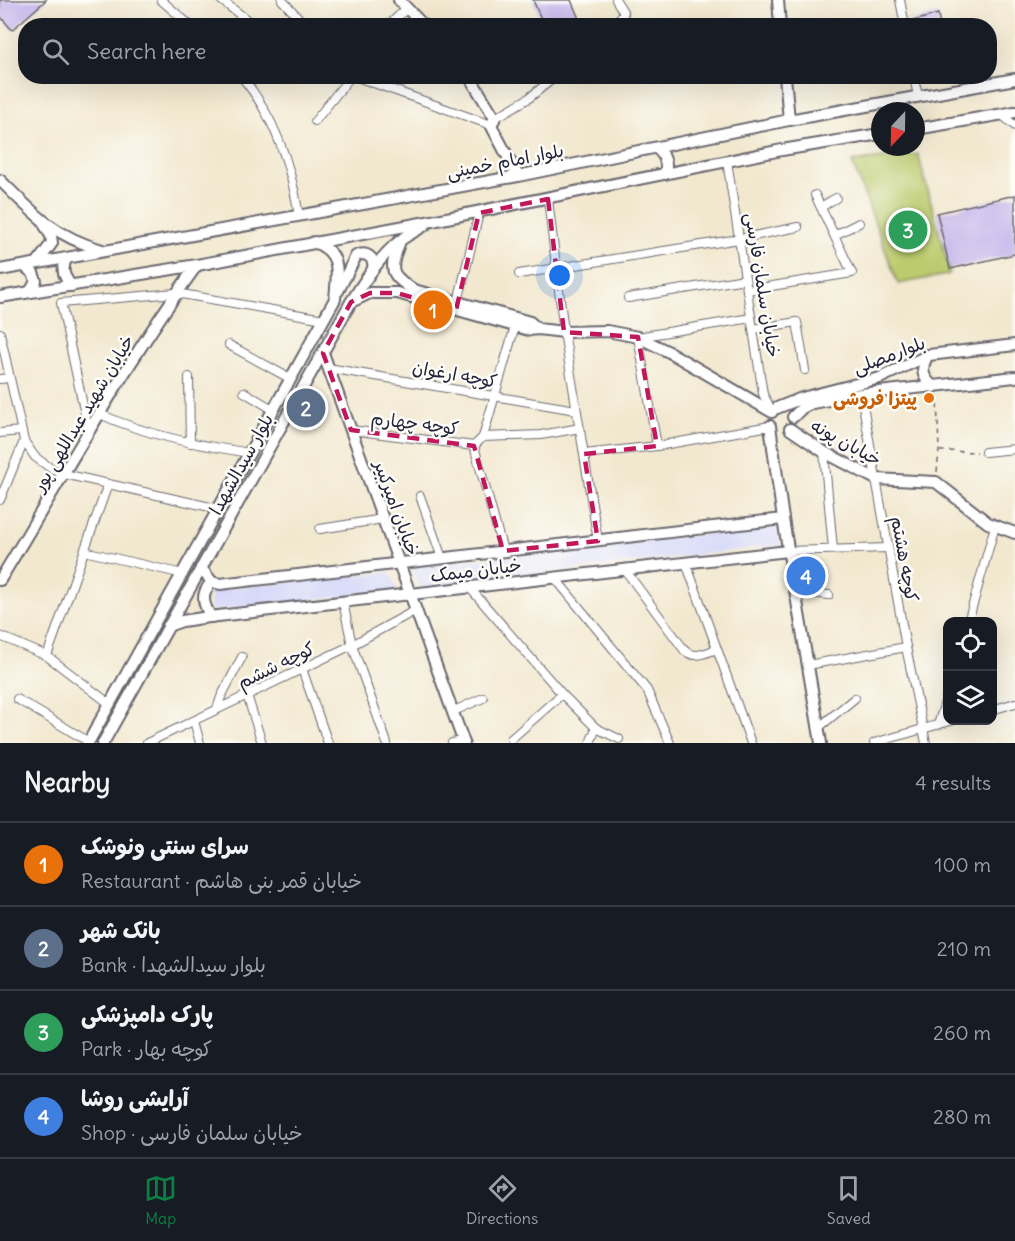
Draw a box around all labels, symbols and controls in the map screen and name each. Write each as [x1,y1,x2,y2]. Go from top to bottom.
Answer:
search box [18,18,997,84]
icon: search [39,35,72,68]
text: Search here [87,37,206,65]
north arrow [871,102,925,156]
street label: بلوار امام خمینی [444,138,566,187]
pin: 3 [888,208,928,252]
street label: خیابان سلمان فارسی [740,211,786,359]
your location [545,261,574,290]
pin: 1 [414,288,452,332]
street label: خیابان شهید عبداللهی پور [26,330,140,498]
street label: بلوارمصلی [850,331,928,379]
street label: کوچه ارغوان [410,355,500,394]
pin: 2 [286,386,326,430]
place label: پیتزا فروشی [833,387,918,411]
marker: پیتزا فروشی [922,391,936,405]
street label: کوچه چهارم [369,406,461,443]
street label: بلوار سیدالشهدا [204,409,278,519]
street label: خیابان پونه [806,413,885,472]
street label: خیابان امیرکبیر [369,456,425,559]
street label: کوچه هشتم [883,514,924,604]
street label: خیابان میمک [429,553,523,587]
pin: 4 [786,554,826,598]
map controls [943,617,997,725]
button: locate [943,617,997,671]
street label: کوچه ششم [233,636,320,696]
button: layers [943,671,997,725]
text: Nearby [24,766,110,799]
text: 4 results [915,770,991,795]
text: سرای سنتی ونوشک [81,832,249,860]
text: 1 [40,852,47,877]
text: 100 m [934,852,991,877]
text: Restaurant · خیابان قمر بنی هاشم [81,868,362,893]
text: بانک شهر [81,916,161,944]
text: 2 [38,936,49,961]
text: 210 m [937,936,991,961]
text: Bank · بلوار سیدالشهدا [81,952,266,977]
text: پارک دامپزشکی [81,1000,213,1028]
text: 3 [38,1020,49,1045]
text: 260 m [933,1020,991,1045]
text: Park · کوچه بهار [81,1036,212,1061]
text: آرایشی روشا [81,1084,188,1112]
text: 4 [38,1104,49,1129]
text: 280 m [933,1104,991,1129]
text: Shop · خیابان سلمان فارسی [81,1120,303,1145]
tab: Map [144,1172,177,1228]
tab: Directions [466,1172,538,1228]
tab: Saved [827,1172,871,1228]

